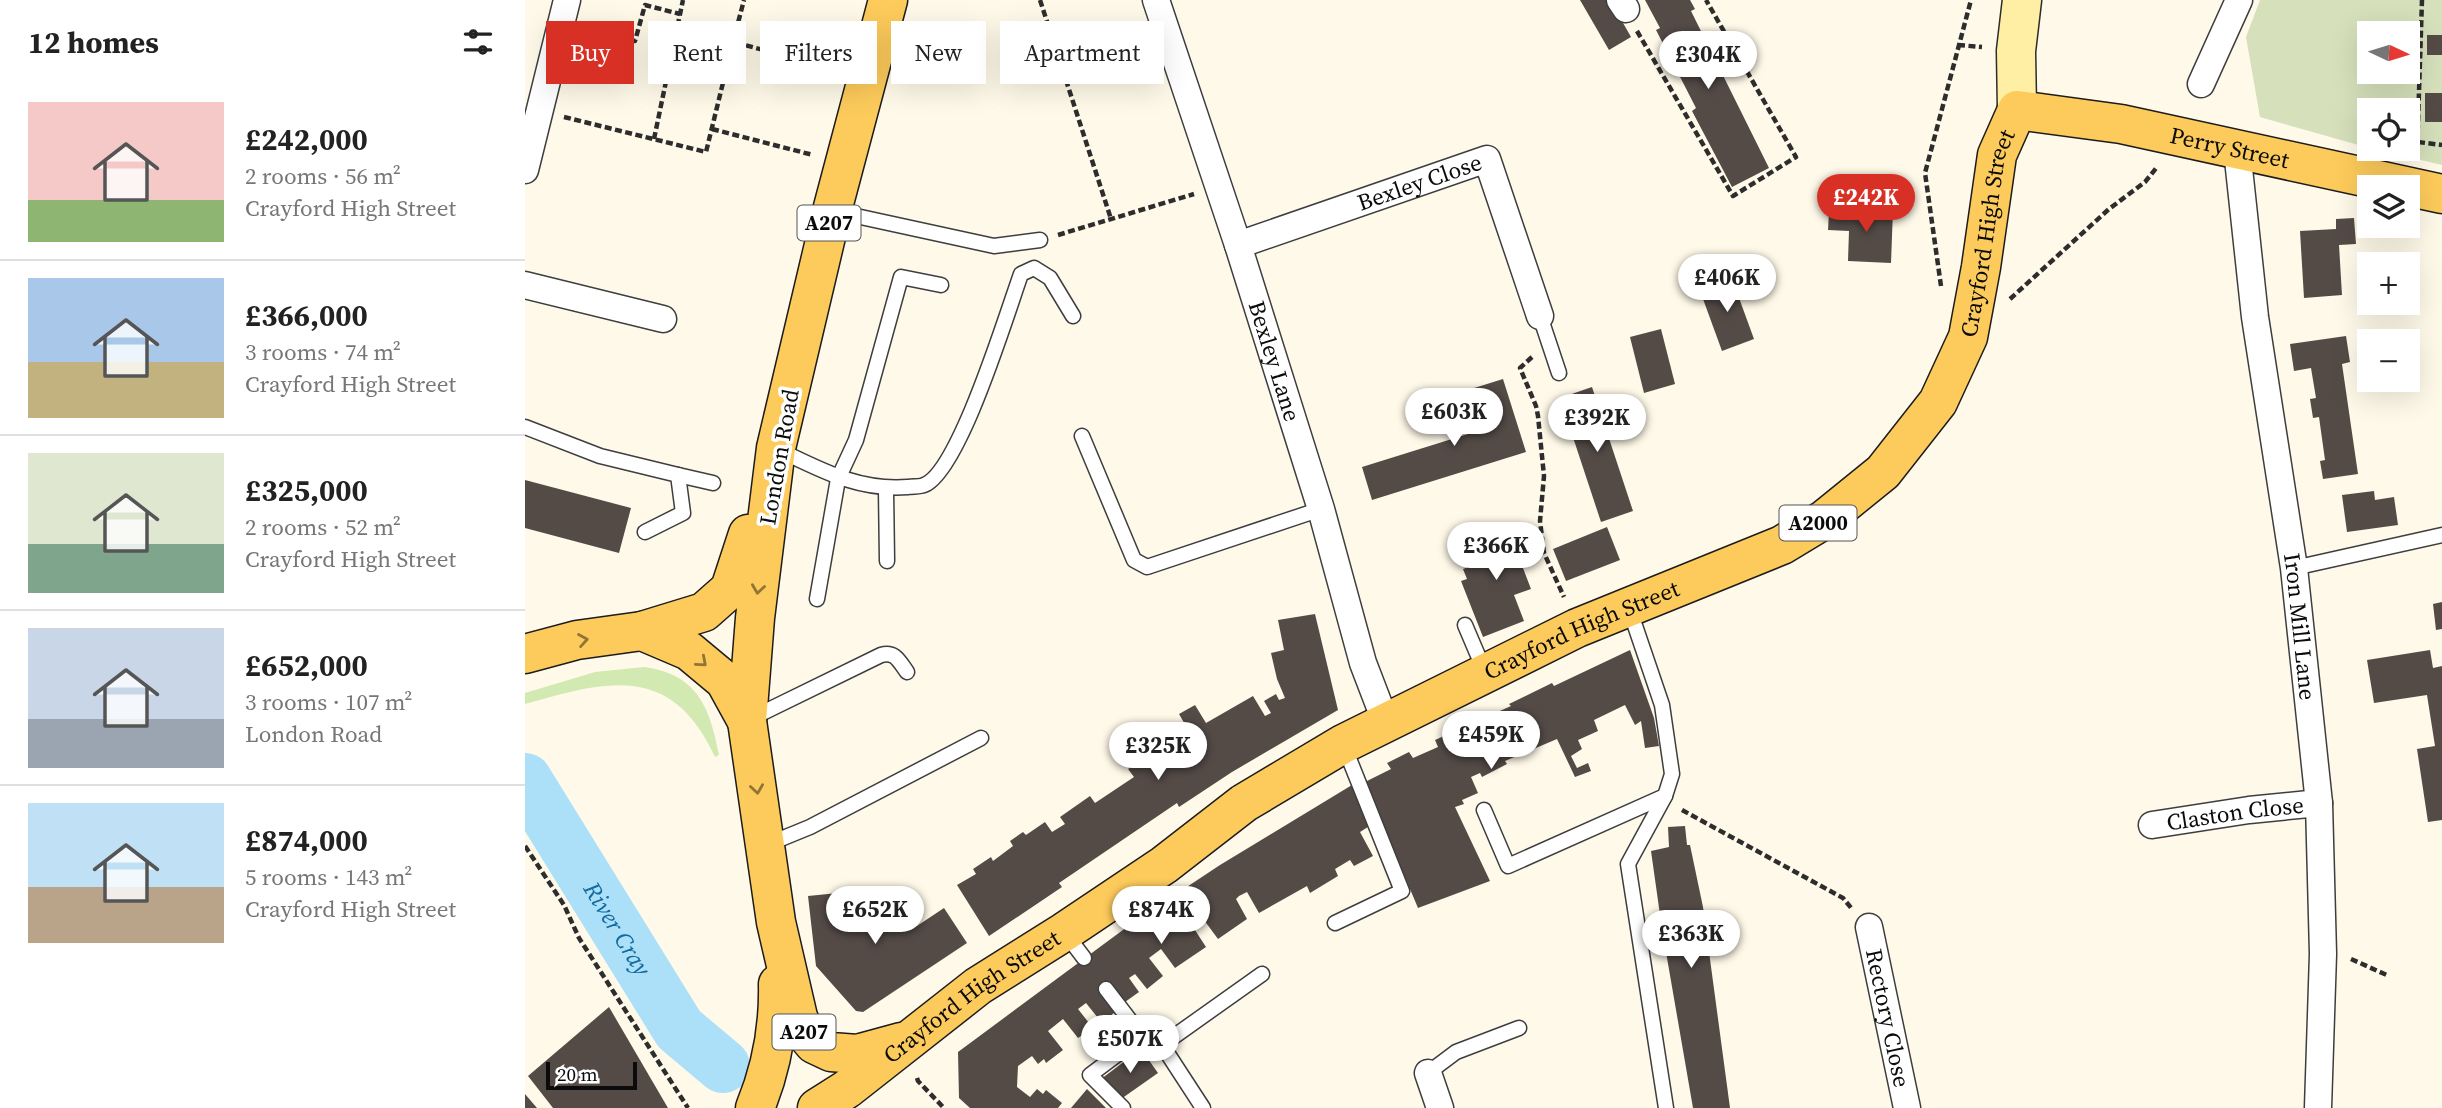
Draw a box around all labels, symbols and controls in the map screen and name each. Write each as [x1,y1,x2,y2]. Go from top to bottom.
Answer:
chip: Buy [546,21,634,84]
chip: Rent [648,21,746,84]
chip: Filters [760,21,877,84]
chip: New [891,21,986,84]
chip: Apartment [1000,21,1164,84]
north arrow [2357,21,2420,84]
map controls [2357,21,2420,392]
text: 12 homes [28,22,159,63]
icon: filters [459,23,497,61]
pin: £304K [1659,32,1757,91]
text: £304K [1675,38,1741,70]
button: locate [2357,98,2420,161]
text: £242,000 [245,119,368,160]
street label: Perry Street [2167,119,2293,176]
street label: Crayford High Street [1952,124,2023,340]
icon: home [84,130,168,214]
street label: Bexley Close [1353,146,1486,219]
text: 2 rooms · 56 m² [245,160,401,192]
pin: £242K [1817,174,1915,234]
button: layers [2357,175,2420,238]
text: £242K [1833,181,1899,213]
text: Crayford High Street [245,192,456,224]
road number: A207 [797,206,861,241]
button: + [2357,252,2420,315]
pin: £406K [1678,254,1776,314]
text: £406K [1694,261,1760,293]
text: £366,000 [245,295,368,336]
street label: Bexley Lane [1241,297,1308,425]
icon: home [84,306,168,390]
button: − [2357,329,2420,392]
text: 3 rooms · 74 m² [245,336,401,368]
text: Crayford High Street [245,368,456,400]
street label: London Road [751,387,807,527]
pin: £603K [1405,388,1503,448]
pin: £392K [1548,394,1646,454]
text: £603K [1421,395,1487,427]
text: £392K [1564,401,1630,433]
text: £325,000 [245,470,368,511]
icon: home [84,481,168,565]
road number: A2000 [1779,505,1857,540]
text: 2 rooms · 52 m² [245,511,401,543]
pin: £366K [1447,522,1545,582]
text: £366K [1463,529,1529,561]
text: Crayford High Street [245,543,456,575]
street label: Iron Mill Lane [2276,551,2324,702]
street label: Crayford High Street [1478,572,1684,688]
one-way arrow [751,583,766,595]
one-way arrow [577,633,589,648]
text: £652,000 [245,645,368,686]
one-way arrow [694,654,707,666]
icon: home [84,656,168,740]
text: 3 rooms · 107 m² [245,686,412,718]
pin: £459K [1442,712,1540,771]
text: London Road [245,718,382,750]
text: £459K [1458,718,1524,750]
pin: £325K [1109,722,1207,782]
text: £325K [1125,729,1191,761]
one-way arrow [749,783,764,795]
street label: Claston Close [2164,789,2305,839]
text: £874,000 [245,820,368,861]
icon: home [84,831,168,915]
text: 5 rooms · 143 m² [245,861,412,893]
water label: River Cray [575,874,659,982]
pin: £652K [826,886,924,946]
pin: £874K [1112,886,1210,946]
text: Crayford High Street [245,893,456,925]
text: £652K [842,893,908,925]
text: £874K [1128,893,1194,925]
pin: £363K [1642,911,1740,970]
text: £363K [1658,917,1724,949]
street label: Crayford High Street [876,922,1067,1071]
street label: Rectory Close [1858,946,1918,1090]
road number: A207 [772,1014,835,1050]
pin: £507K [1081,1016,1179,1075]
text: £507K [1097,1022,1163,1054]
scale bar [546,1059,637,1091]
text: 20 m [557,1061,598,1087]

